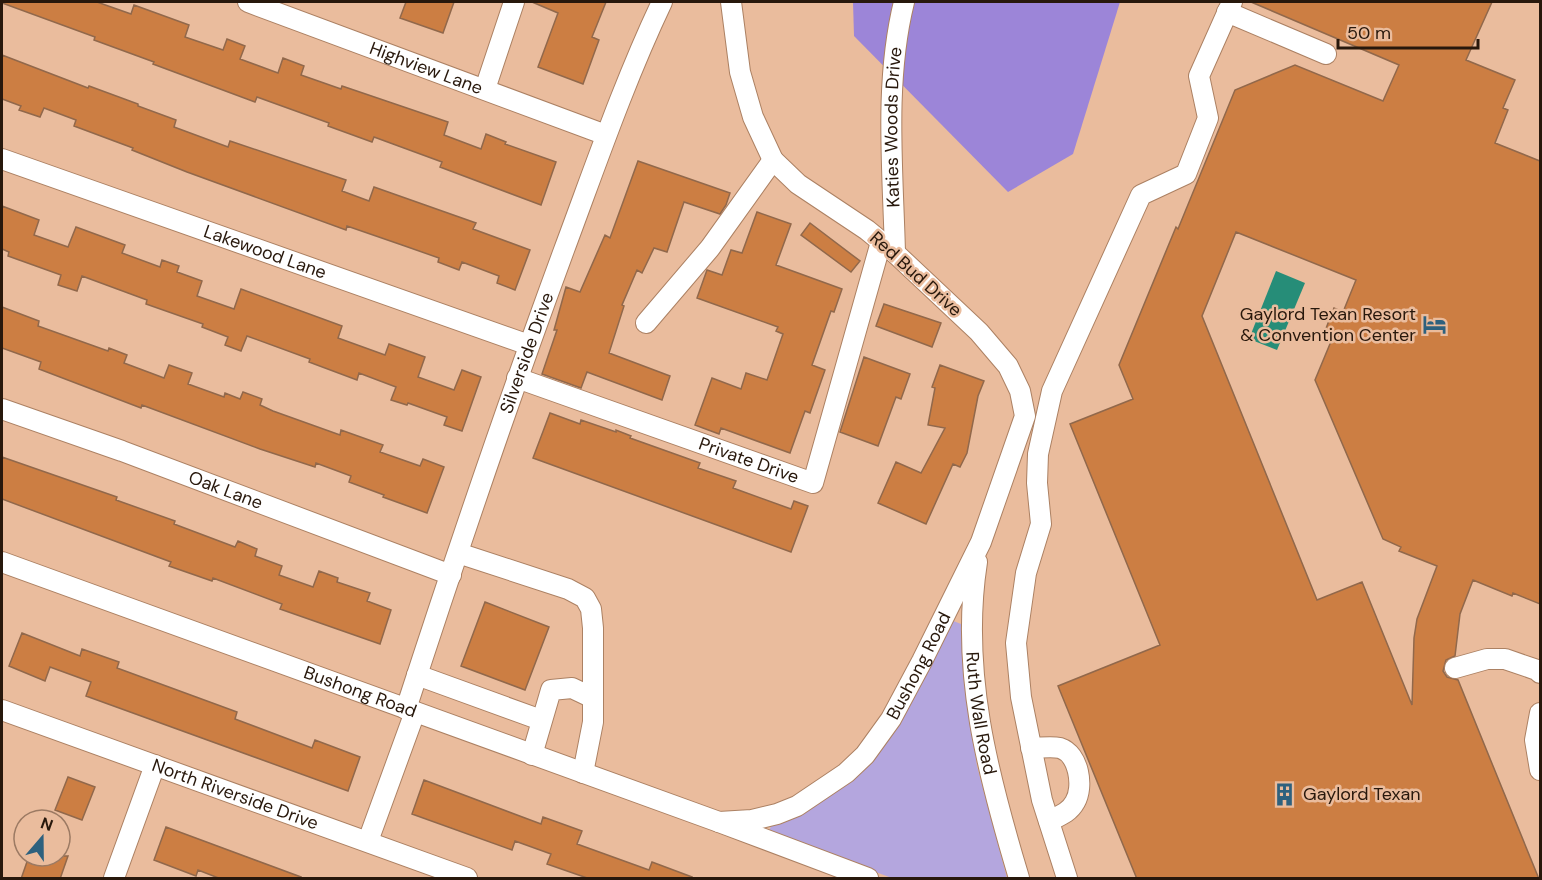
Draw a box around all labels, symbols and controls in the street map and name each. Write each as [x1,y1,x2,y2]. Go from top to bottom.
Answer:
scale bar [1338,12,1478,50]
text: 50 m [1347,21,1391,45]
street label: Highview Lane [366,36,486,100]
street label: Katies Woods Drive [879,45,908,208]
street label: Lakewood Lane [201,219,330,285]
street label: Red Bud Drive [865,226,967,322]
street label: Silverside Drive [494,289,560,417]
place label: Gaylord Texan Resort & Convention Center [1240,302,1416,347]
hotel icon: Gaylord Texan Resort & Convention Center [1421,311,1447,337]
street label: Private Drive [696,431,802,489]
street label: Oak Lane [185,465,266,515]
street label: Bushong Road [881,608,957,724]
street label: Ruth Wall Road [960,651,1002,777]
street label: Bushong Road [300,660,420,723]
street label: North Riverside Drive [149,753,322,835]
building icon: Gaylord Texan [1272,781,1298,807]
place label: Gaylord Texan [1303,782,1421,806]
north arrow [12,808,72,868]
text: N [38,813,56,836]

